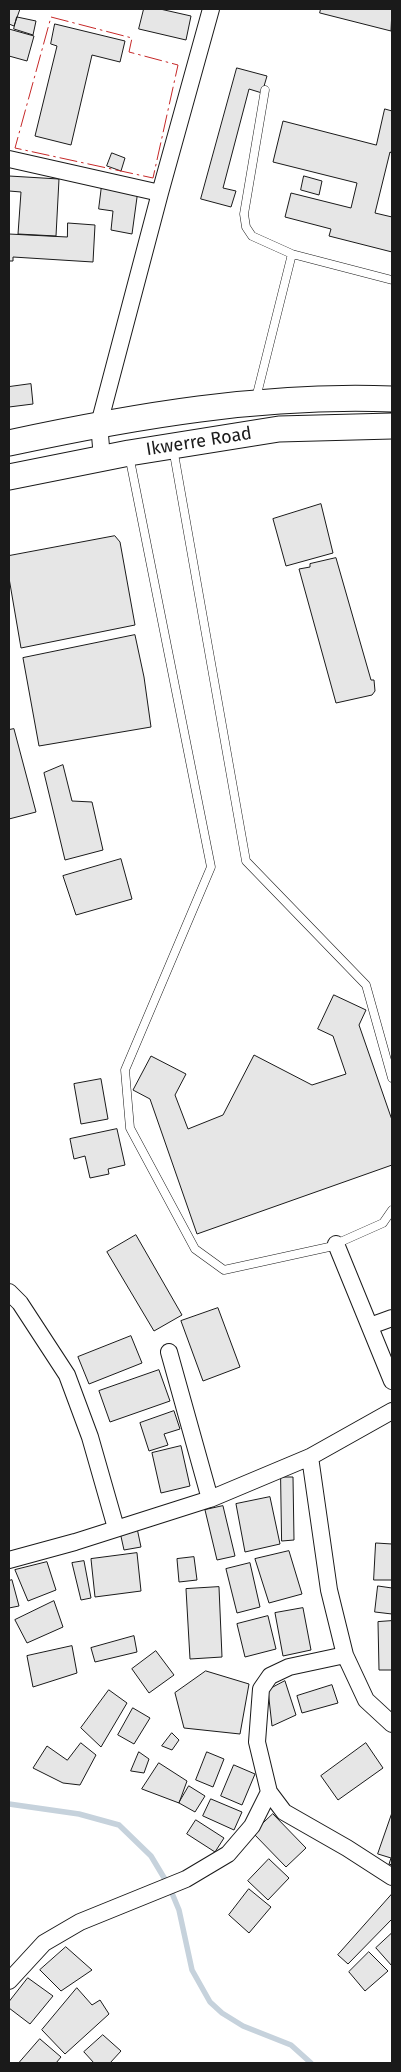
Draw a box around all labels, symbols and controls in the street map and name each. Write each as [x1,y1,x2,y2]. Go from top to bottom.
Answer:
street label: Ikwerre Road [145,423,253,461]

